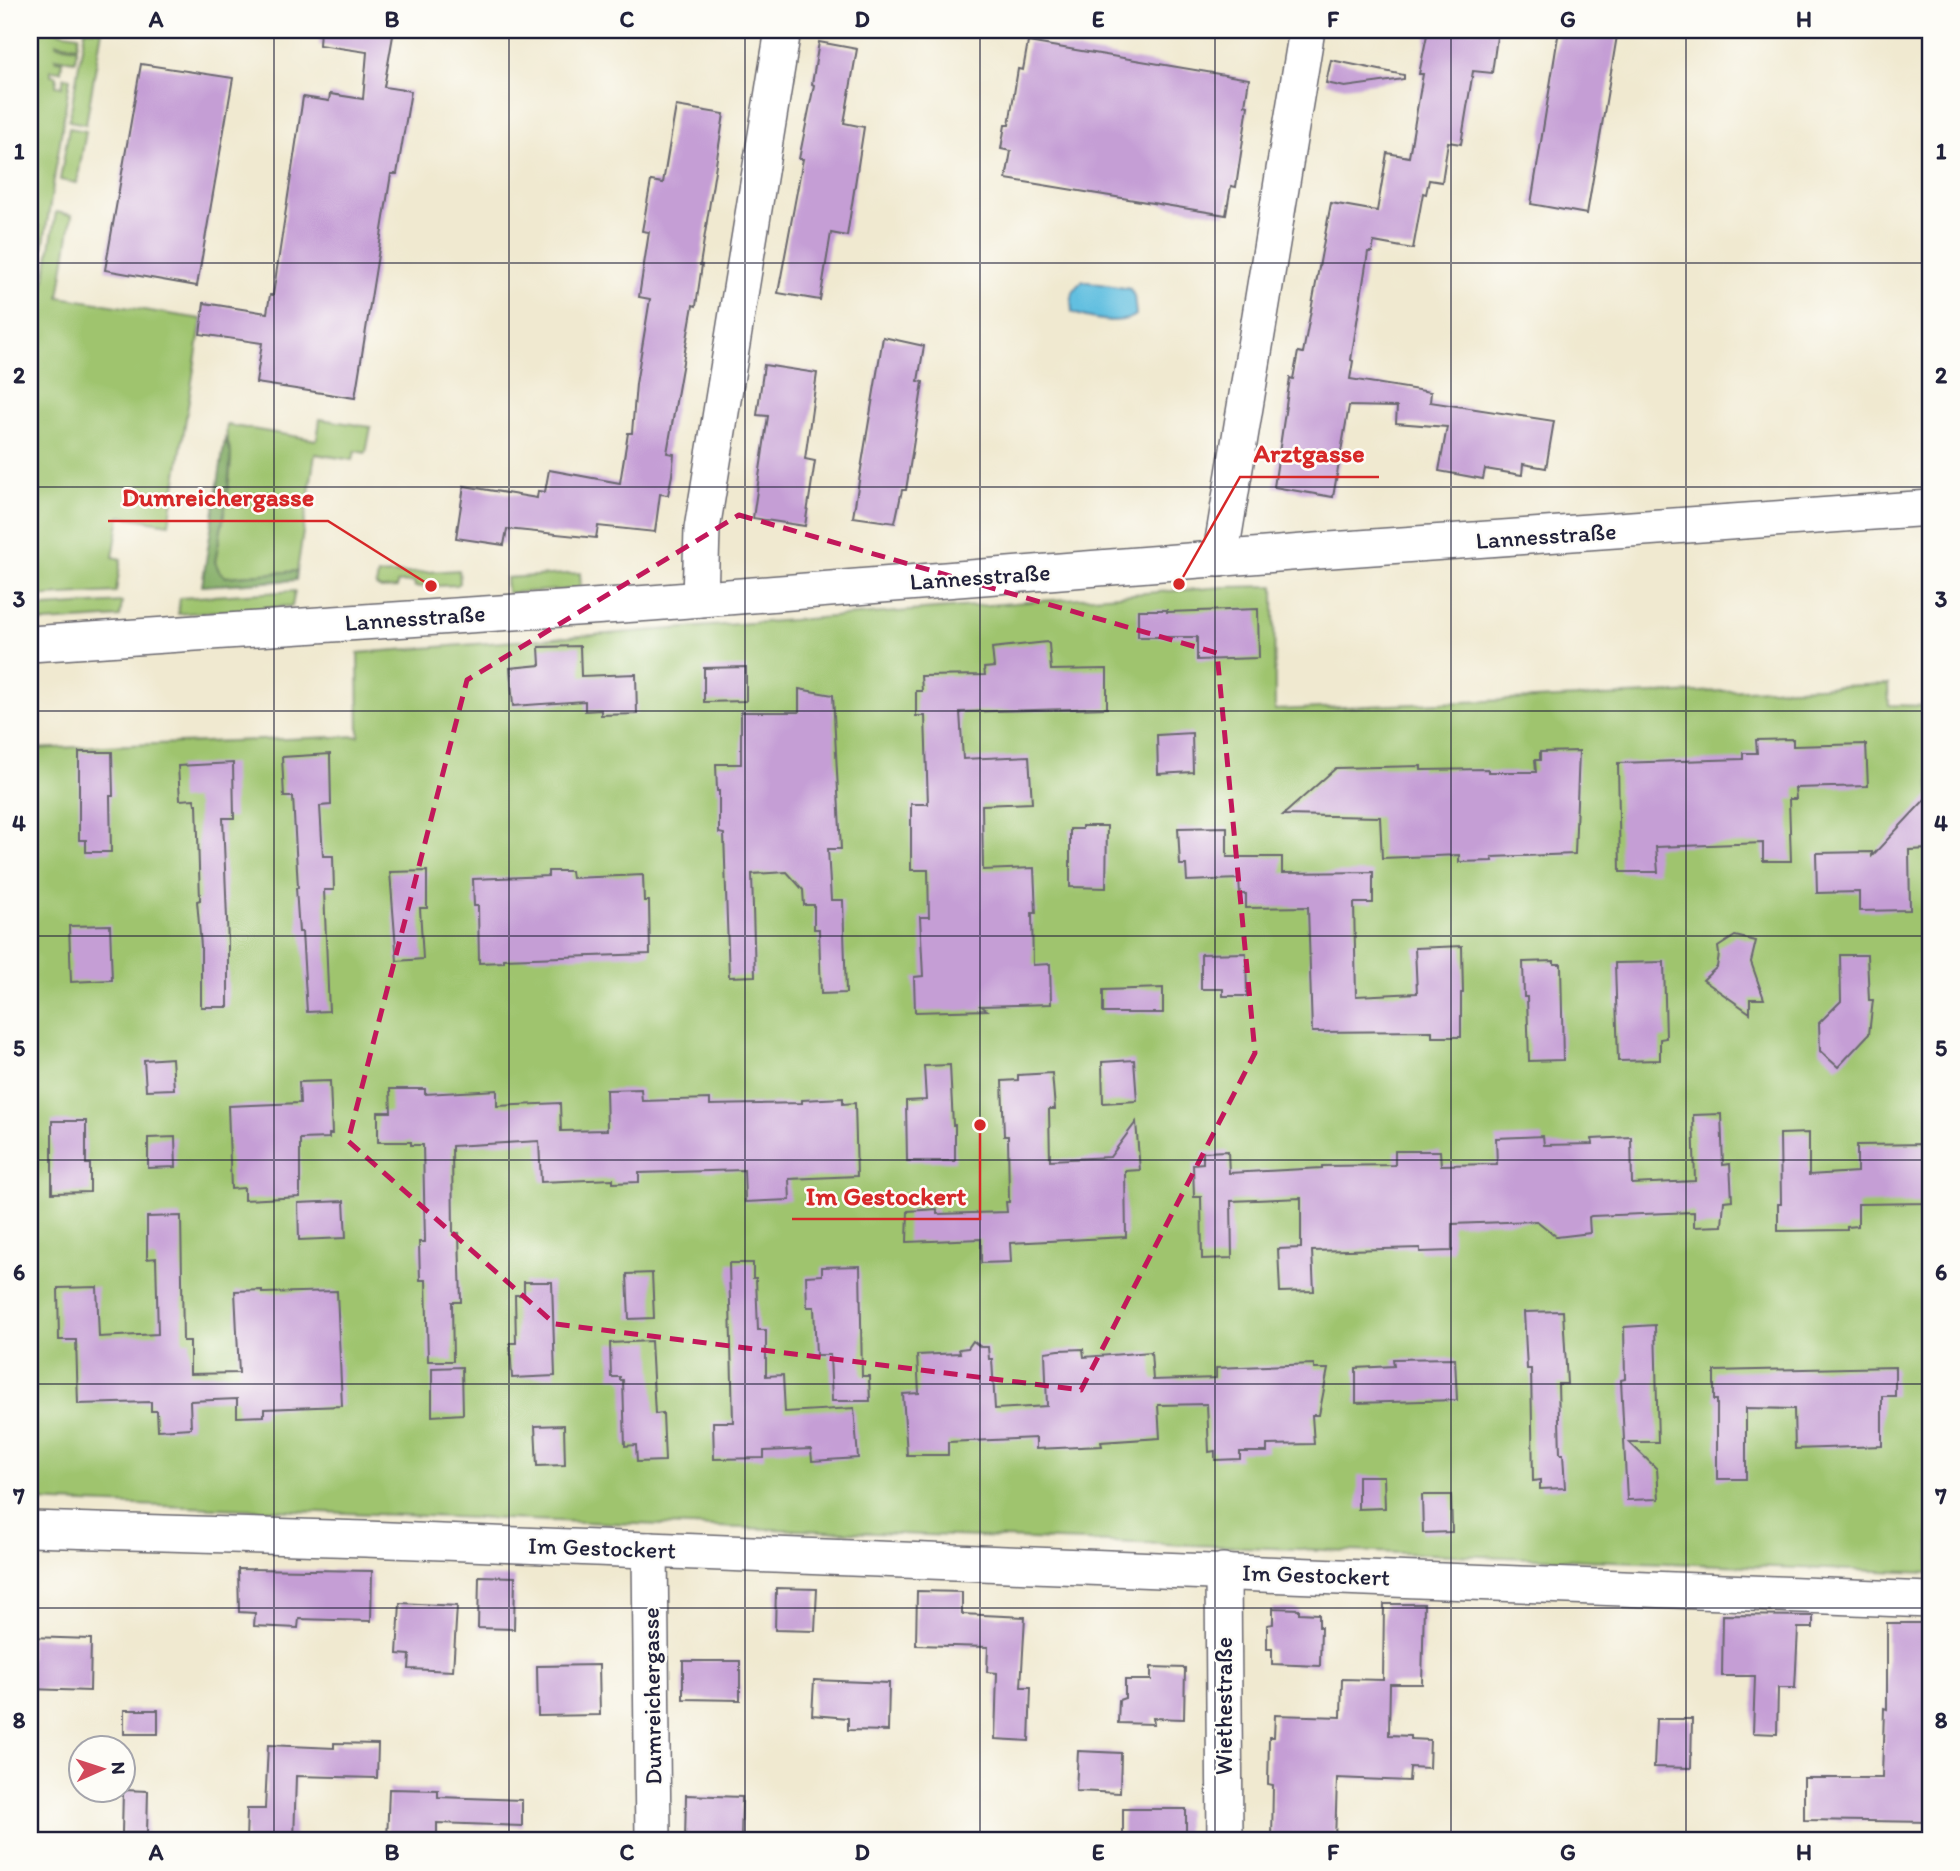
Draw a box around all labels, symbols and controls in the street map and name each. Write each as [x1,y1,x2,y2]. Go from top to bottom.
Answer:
text: A [148,5,164,33]
text: B [385,5,400,33]
text: C [620,5,635,33]
text: D [854,5,870,33]
text: E [1092,5,1105,33]
text: F [1327,5,1340,33]
text: G [1560,5,1576,33]
text: H [1796,5,1812,33]
text: 1 [14,137,25,165]
text: 1 [1936,137,1947,165]
text: 2 [13,361,26,389]
text: 2 [1935,361,1948,389]
callout: Arztgasse [1240,430,1379,477]
text: Arztgasse [1252,437,1365,469]
callout: Dumreichergasse [108,474,328,521]
text: Dumreichergasse [122,481,314,513]
street label: Lannesstraße [1475,516,1617,555]
street label: Lannesstraße [909,557,1051,596]
text: 3 [13,585,26,613]
text: 3 [1935,585,1948,613]
street label: Lannesstraße [344,598,486,637]
text: 4 [12,809,26,837]
text: 4 [1934,809,1948,837]
text: 5 [13,1034,25,1062]
text: 5 [1935,1034,1947,1062]
callout: Im Gestockert [792,1172,980,1219]
text: Im Gestockert [806,1180,966,1212]
text: 6 [13,1258,25,1286]
text: 6 [1935,1258,1947,1286]
text: 7 [12,1482,25,1510]
text: 7 [1934,1482,1947,1510]
street label: Im Gestockert [528,1530,677,1565]
street label: Im Gestockert [1242,1557,1391,1592]
street label: Dumreichergasse [635,1607,668,1785]
street label: Wiethestraße [1209,1637,1238,1775]
text: 8 [13,1706,26,1734]
text: 8 [1935,1706,1948,1734]
north arrow [66,1734,136,1804]
text: N [107,1761,130,1775]
text: A [148,1838,164,1866]
text: B [385,1838,400,1866]
text: C [620,1838,635,1866]
text: D [854,1838,870,1866]
text: E [1092,1838,1105,1866]
text: F [1327,1838,1340,1866]
text: G [1560,1838,1576,1866]
text: H [1796,1838,1812,1866]

